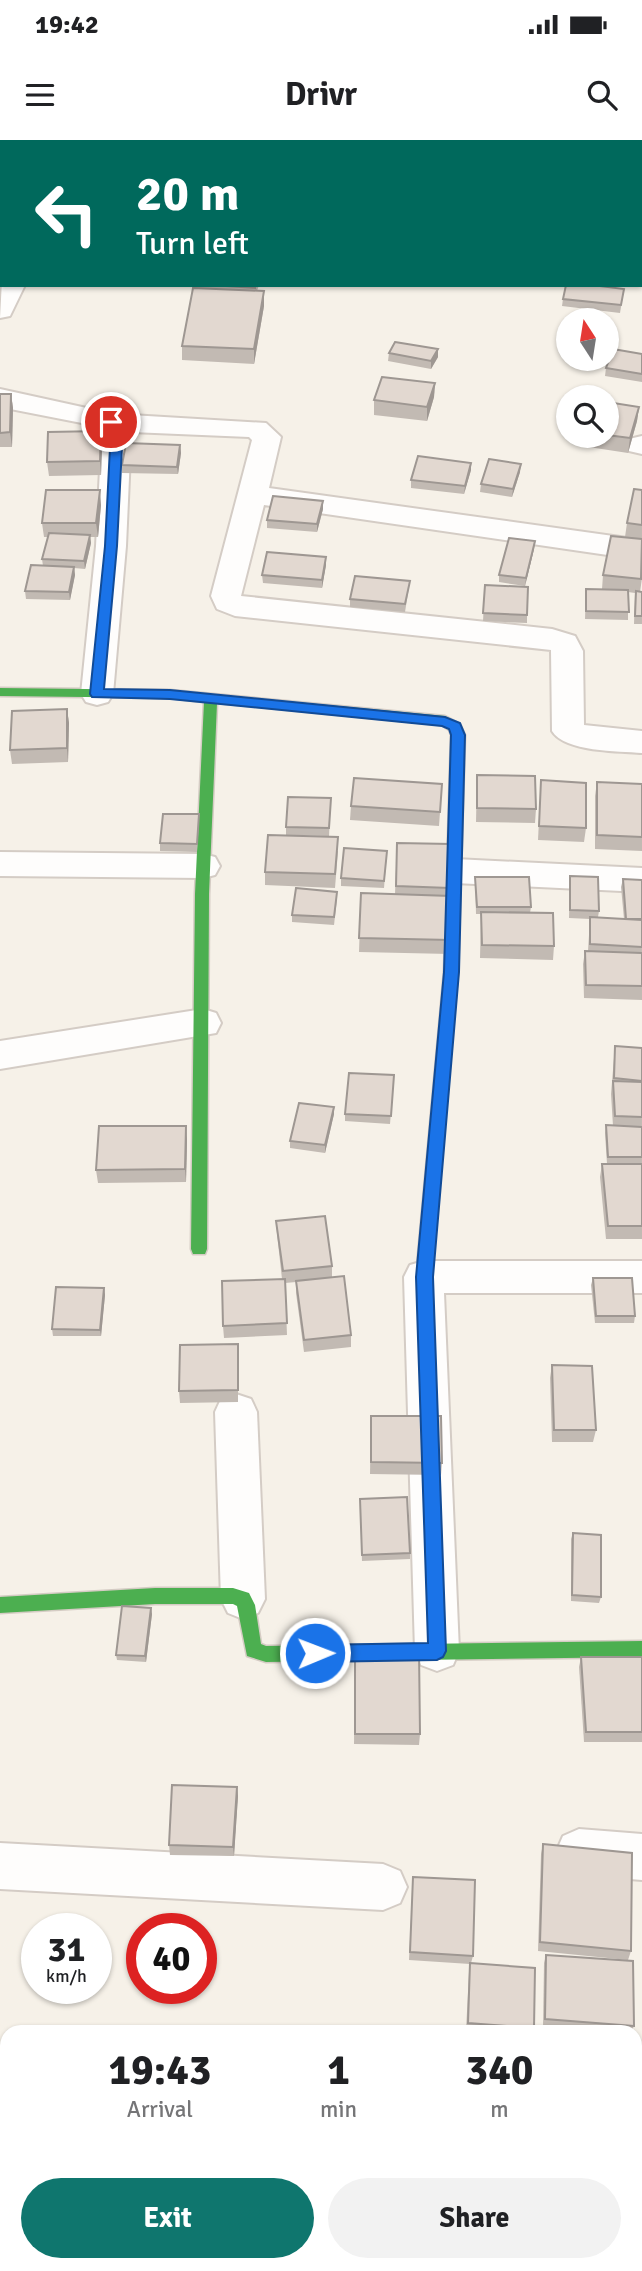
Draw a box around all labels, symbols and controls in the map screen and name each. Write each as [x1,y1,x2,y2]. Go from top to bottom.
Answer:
text: 19:42 [35,9,99,41]
text: Drivr [285,75,357,114]
icon: menu [21,76,59,114]
icon: search [583,76,621,114]
text: 20 m [136,164,239,224]
icon: left [21,168,112,259]
text: Turn left [136,224,249,263]
north arrow [556,308,620,371]
map controls [556,308,619,448]
button: search [556,385,619,448]
pin [81,392,141,452]
icon: arrive [92,403,130,441]
position arrow [278,1616,352,1690]
speed limit sign: 40 [126,1913,217,2004]
text: 31 [48,1928,85,1971]
text: km/h [46,1965,87,1987]
text: 19:43 [108,2045,212,2096]
text: 1 [327,2045,350,2096]
text: 340 [465,2045,534,2096]
text: Arrival [127,2095,193,2124]
text: min [320,2095,357,2124]
text: m [490,2095,509,2124]
button: Exit [21,2178,314,2258]
button: Share [328,2178,621,2258]

